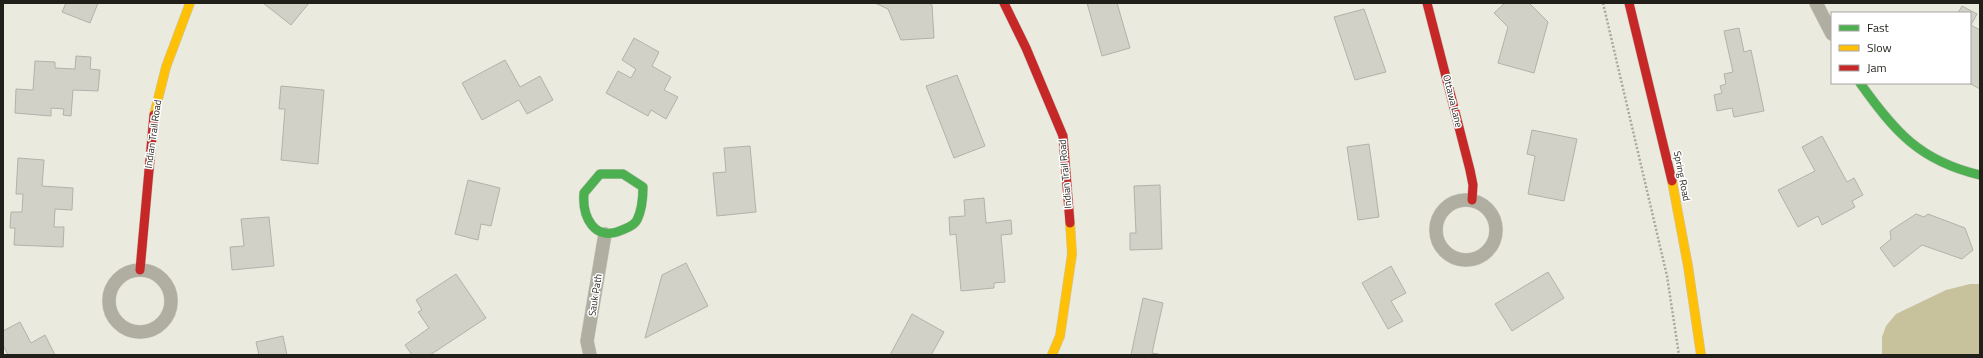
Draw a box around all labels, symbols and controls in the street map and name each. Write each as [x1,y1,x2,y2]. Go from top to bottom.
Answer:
legend [1831,12,1971,84]
text: Fast [1867,18,1890,37]
text: Slow [1867,38,1892,57]
text: Jam [1867,58,1887,77]
street label: Ottawa Lane [1439,73,1467,129]
street label: Indian Trail Road [141,99,165,169]
street label: Indian Trail Road [1055,139,1075,209]
street label: Spring Road [1670,150,1694,202]
street label: Sauk Path [584,273,606,317]

